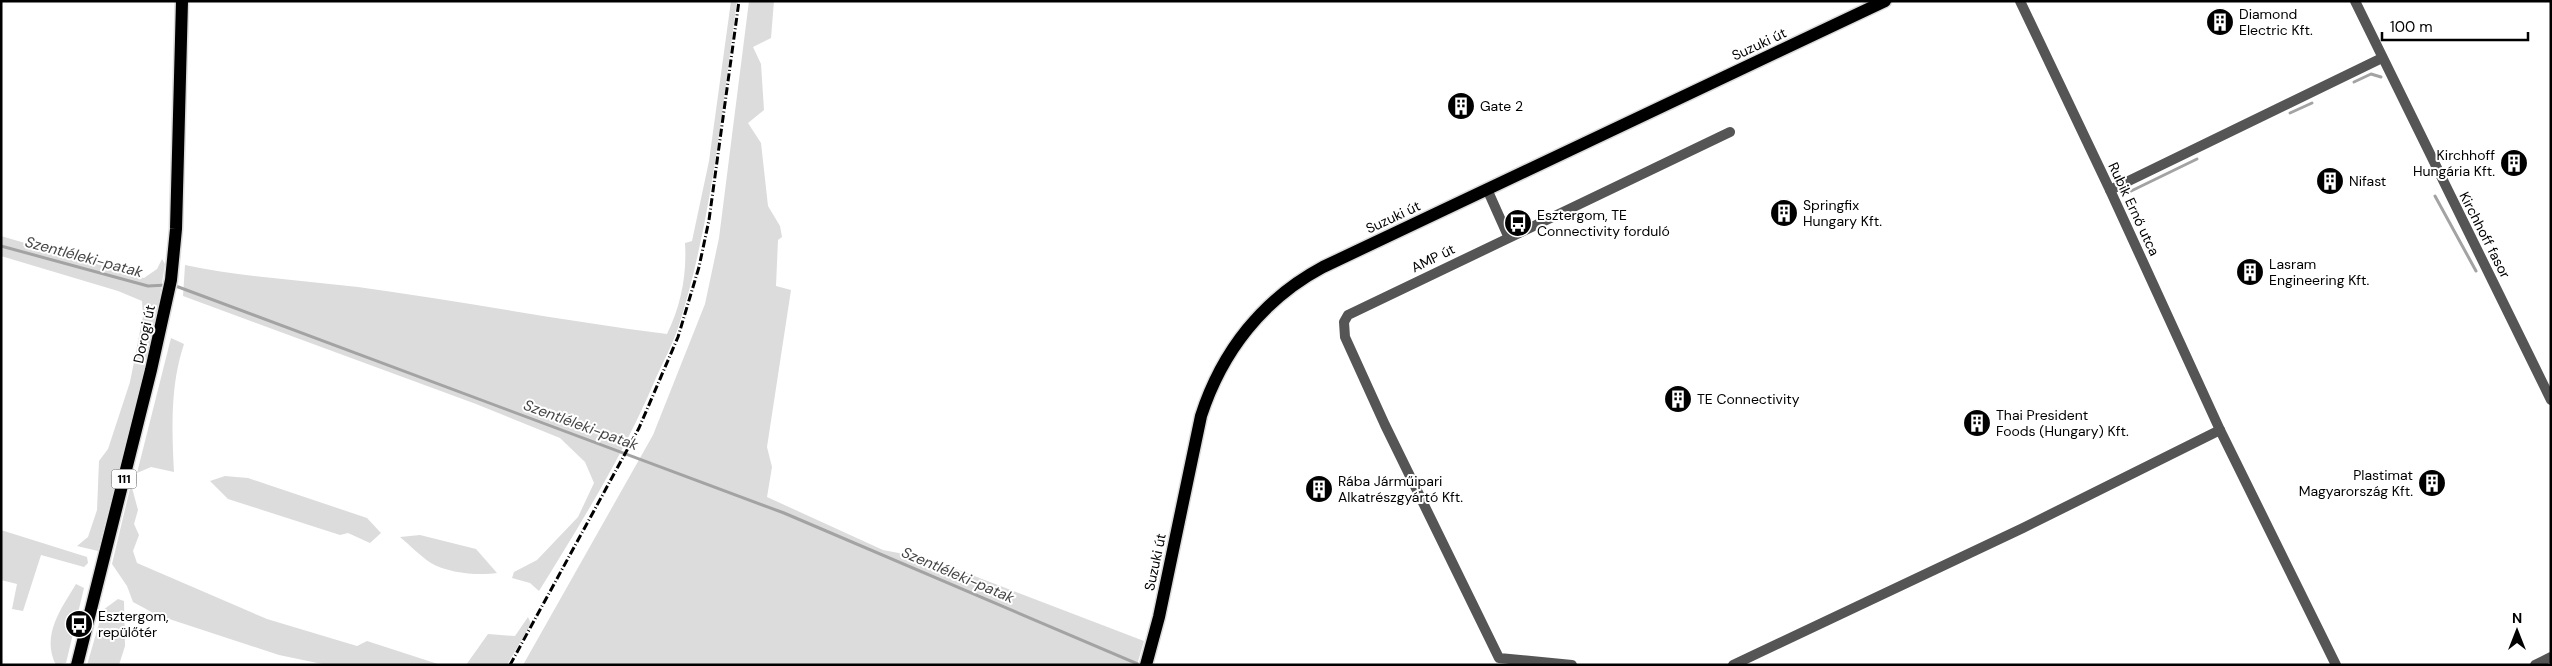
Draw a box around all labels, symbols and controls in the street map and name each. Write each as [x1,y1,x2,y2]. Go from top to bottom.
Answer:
place label: Diamond Electric Kft. [2239,5,2313,39]
building icon: Diamond Electric Kft. [2205,7,2235,37]
scale bar [2382,10,2528,42]
text: 100 m [2390,17,2433,37]
street label: Suzuki út [1729,24,1789,64]
building icon: Gate 2 [1446,91,1476,121]
place label: Gate 2 [1480,97,1523,115]
place label: Kirchhoff Hungária Kft. [2413,146,2495,180]
building icon: Kirchhoff Hungária Kft. [2499,148,2529,178]
street label: Rubik Ernő utca [2104,159,2164,259]
building icon: Nifast [2315,166,2345,196]
place label: Nifast [2349,172,2386,190]
street label: Kirchhoff fasor [2455,189,2515,281]
place label: Springfix Hungary Kft. [1803,196,1882,230]
street label: Suzuki út [1363,197,1423,237]
building icon: Springfix Hungary Kft. [1769,198,1799,228]
place label: Esztergom, TE Connectivity forduló [1537,206,1670,240]
bus stop icon: Esztergom, TE Connectivity forduló [1503,208,1533,238]
water label: Szentléleki-patak [23,232,145,282]
street label: AMP út [1408,240,1458,276]
place label: Lasram Engineering Kft. [2269,255,2370,289]
building icon: Lasram Engineering Kft. [2235,257,2265,287]
street label: Dorogi út [129,303,159,365]
building icon: TE Connectivity [1663,384,1693,414]
place label: TE Connectivity [1697,390,1800,408]
water label: Szentléleki-patak [521,395,642,455]
place label: Thai President Foods (Hungary) Kft. [1996,406,2129,440]
building icon: Thai President Foods (Hungary) Kft. [1962,408,1992,438]
place label: Plastimat Magyarország Kft. [2299,466,2413,500]
building icon: Plastimat Magyarország Kft. [2417,468,2447,498]
road number: 111 [112,469,136,488]
place label: Rába Járműipari Alkatrészgyártó Kft. [1338,472,1463,506]
building icon: Rába Járműipari Alkatrészgyártó Kft. [1304,474,1334,504]
street label: Suzuki út [1140,532,1170,592]
water label: Szentléleki-patak [898,542,1018,608]
north arrow [2492,606,2542,656]
place label: Esztergom, repülőtér [98,607,169,641]
bus stop icon: Esztergom, repülőtér [64,609,94,639]
text: N [2512,609,2522,627]

